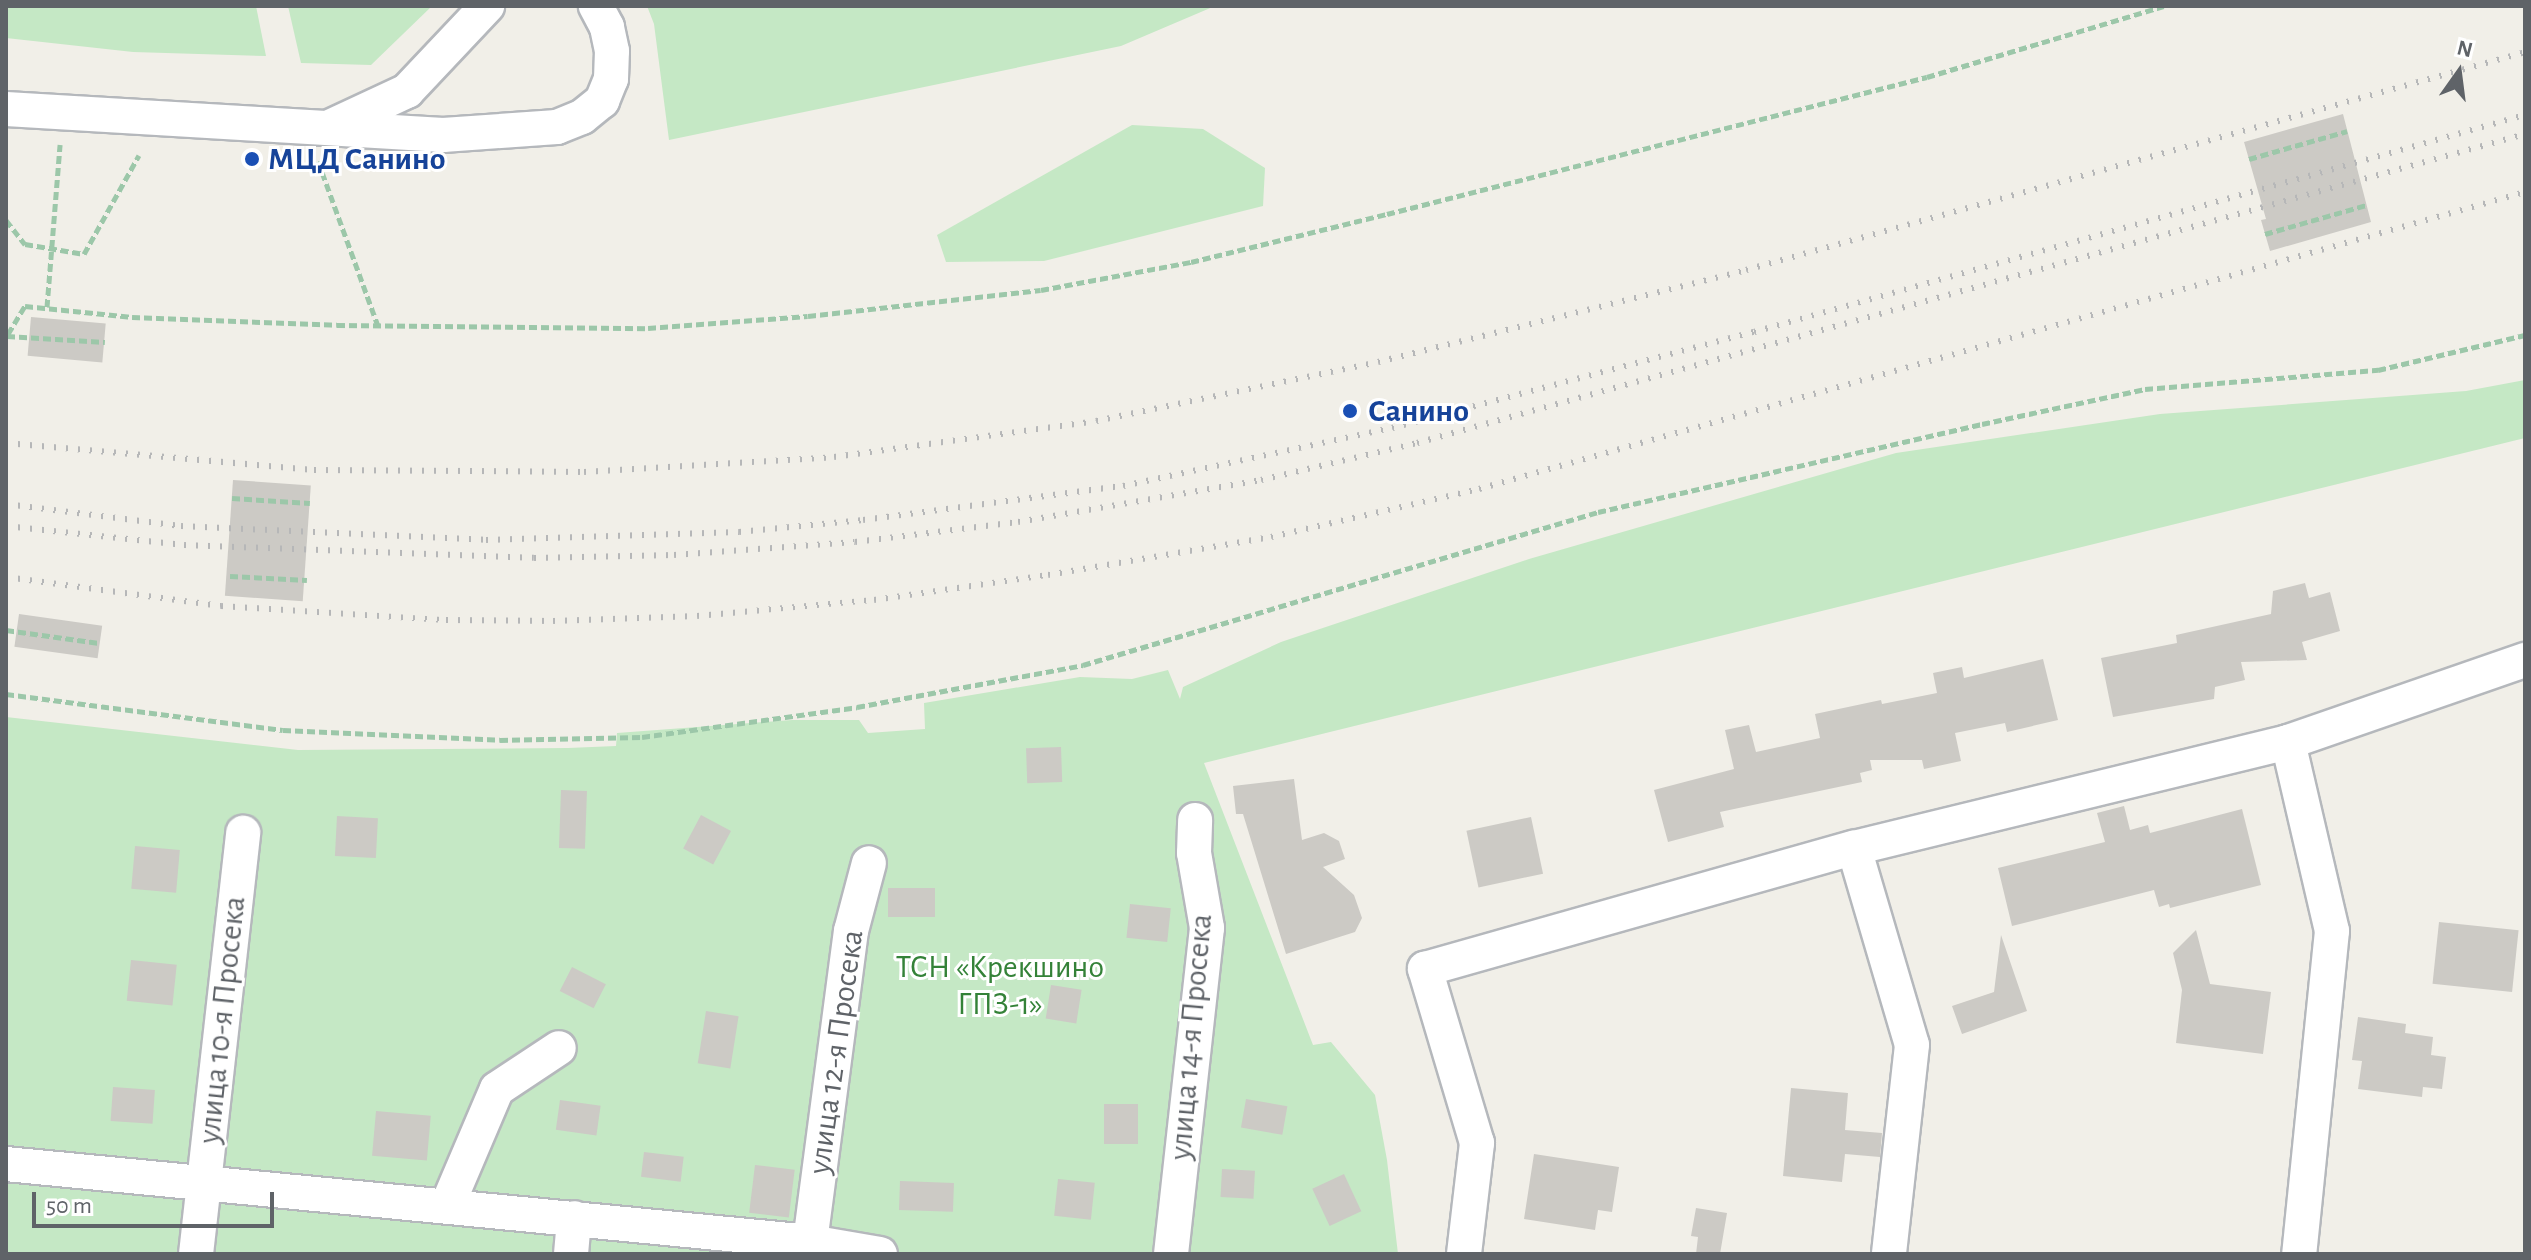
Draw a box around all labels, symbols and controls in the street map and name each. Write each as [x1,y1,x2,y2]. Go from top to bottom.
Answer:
north arrow [2419,32,2499,112]
text: N [2455,36,2475,61]
place label: МЦД Санино [268,140,445,178]
marker: МЦД Санино [243,150,261,168]
place label: Санино [1368,392,1469,430]
marker: Санино [1339,400,1361,422]
street label: улица 10-я Просека [190,895,254,1145]
street label: улица 14-я Просека [1161,912,1221,1162]
street label: улица 12-я Просека [800,928,872,1176]
park label: ТСН «Крекшино ГПЗ-1» [896,949,1104,1024]
scale bar [36,1176,278,1226]
text: 50 m [46,1194,92,1218]

